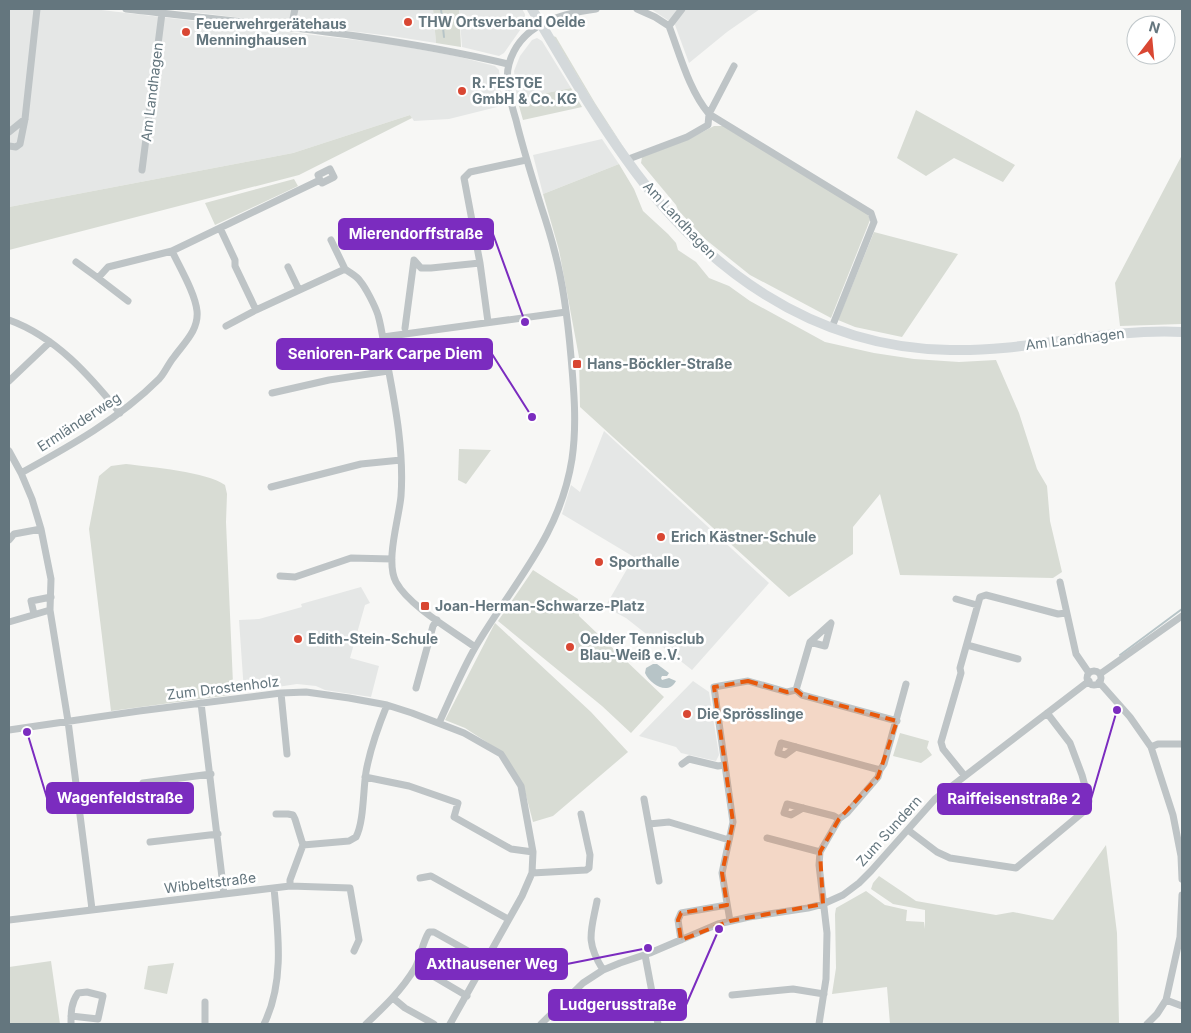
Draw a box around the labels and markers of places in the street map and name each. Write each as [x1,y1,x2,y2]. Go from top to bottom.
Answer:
place label: THW Ortsverband Oelde [418,13,586,30]
place label: Feuerwehrgerätehaus Menninghausen [196,15,347,48]
marker: THW Ortsverband Oelde [402,16,414,28]
marker: Feuerwehrgerätehaus Menninghausen [180,26,192,38]
place label: R. FESTGE GmbH & Co. KG [472,74,577,107]
marker: R. FESTGE GmbH & Co. KG [456,85,468,97]
callout: Mierendorffstraße [339,219,493,249]
callout: Senioren-Park Carpe Diem [277,339,492,369]
place label: Hans-Böckler-Straße [587,355,732,372]
marker: Hans-Böckler-Straße [571,358,583,370]
place label: Erich Kästner-Schule [671,528,816,545]
marker: Erich Kästner-Schule [655,531,667,543]
place label: Sporthalle [609,553,680,570]
marker: Sporthalle [593,556,605,568]
place label: Joan-Herman-Schwarze-Platz [435,597,645,614]
marker: Joan-Herman-Schwarze-Platz [419,600,431,612]
place label: Edith-Stein-Schule [308,630,438,647]
place label: Oelder Tennisclub Blau-Weiß e.V. [580,630,705,663]
marker: Edith-Stein-Schule [292,633,304,645]
marker: Oelder Tennisclub Blau-Weiß e.V. [564,641,576,653]
place label: Die Sprösslinge [697,705,804,722]
marker: Die Sprösslinge [681,708,693,720]
callout: Wagenfeldstraße [47,783,193,813]
callout: Raiffeisenstraße 2 [938,784,1091,814]
callout: Axthausener Weg [416,949,567,979]
callout: Ludgerusstraße [549,990,686,1020]

